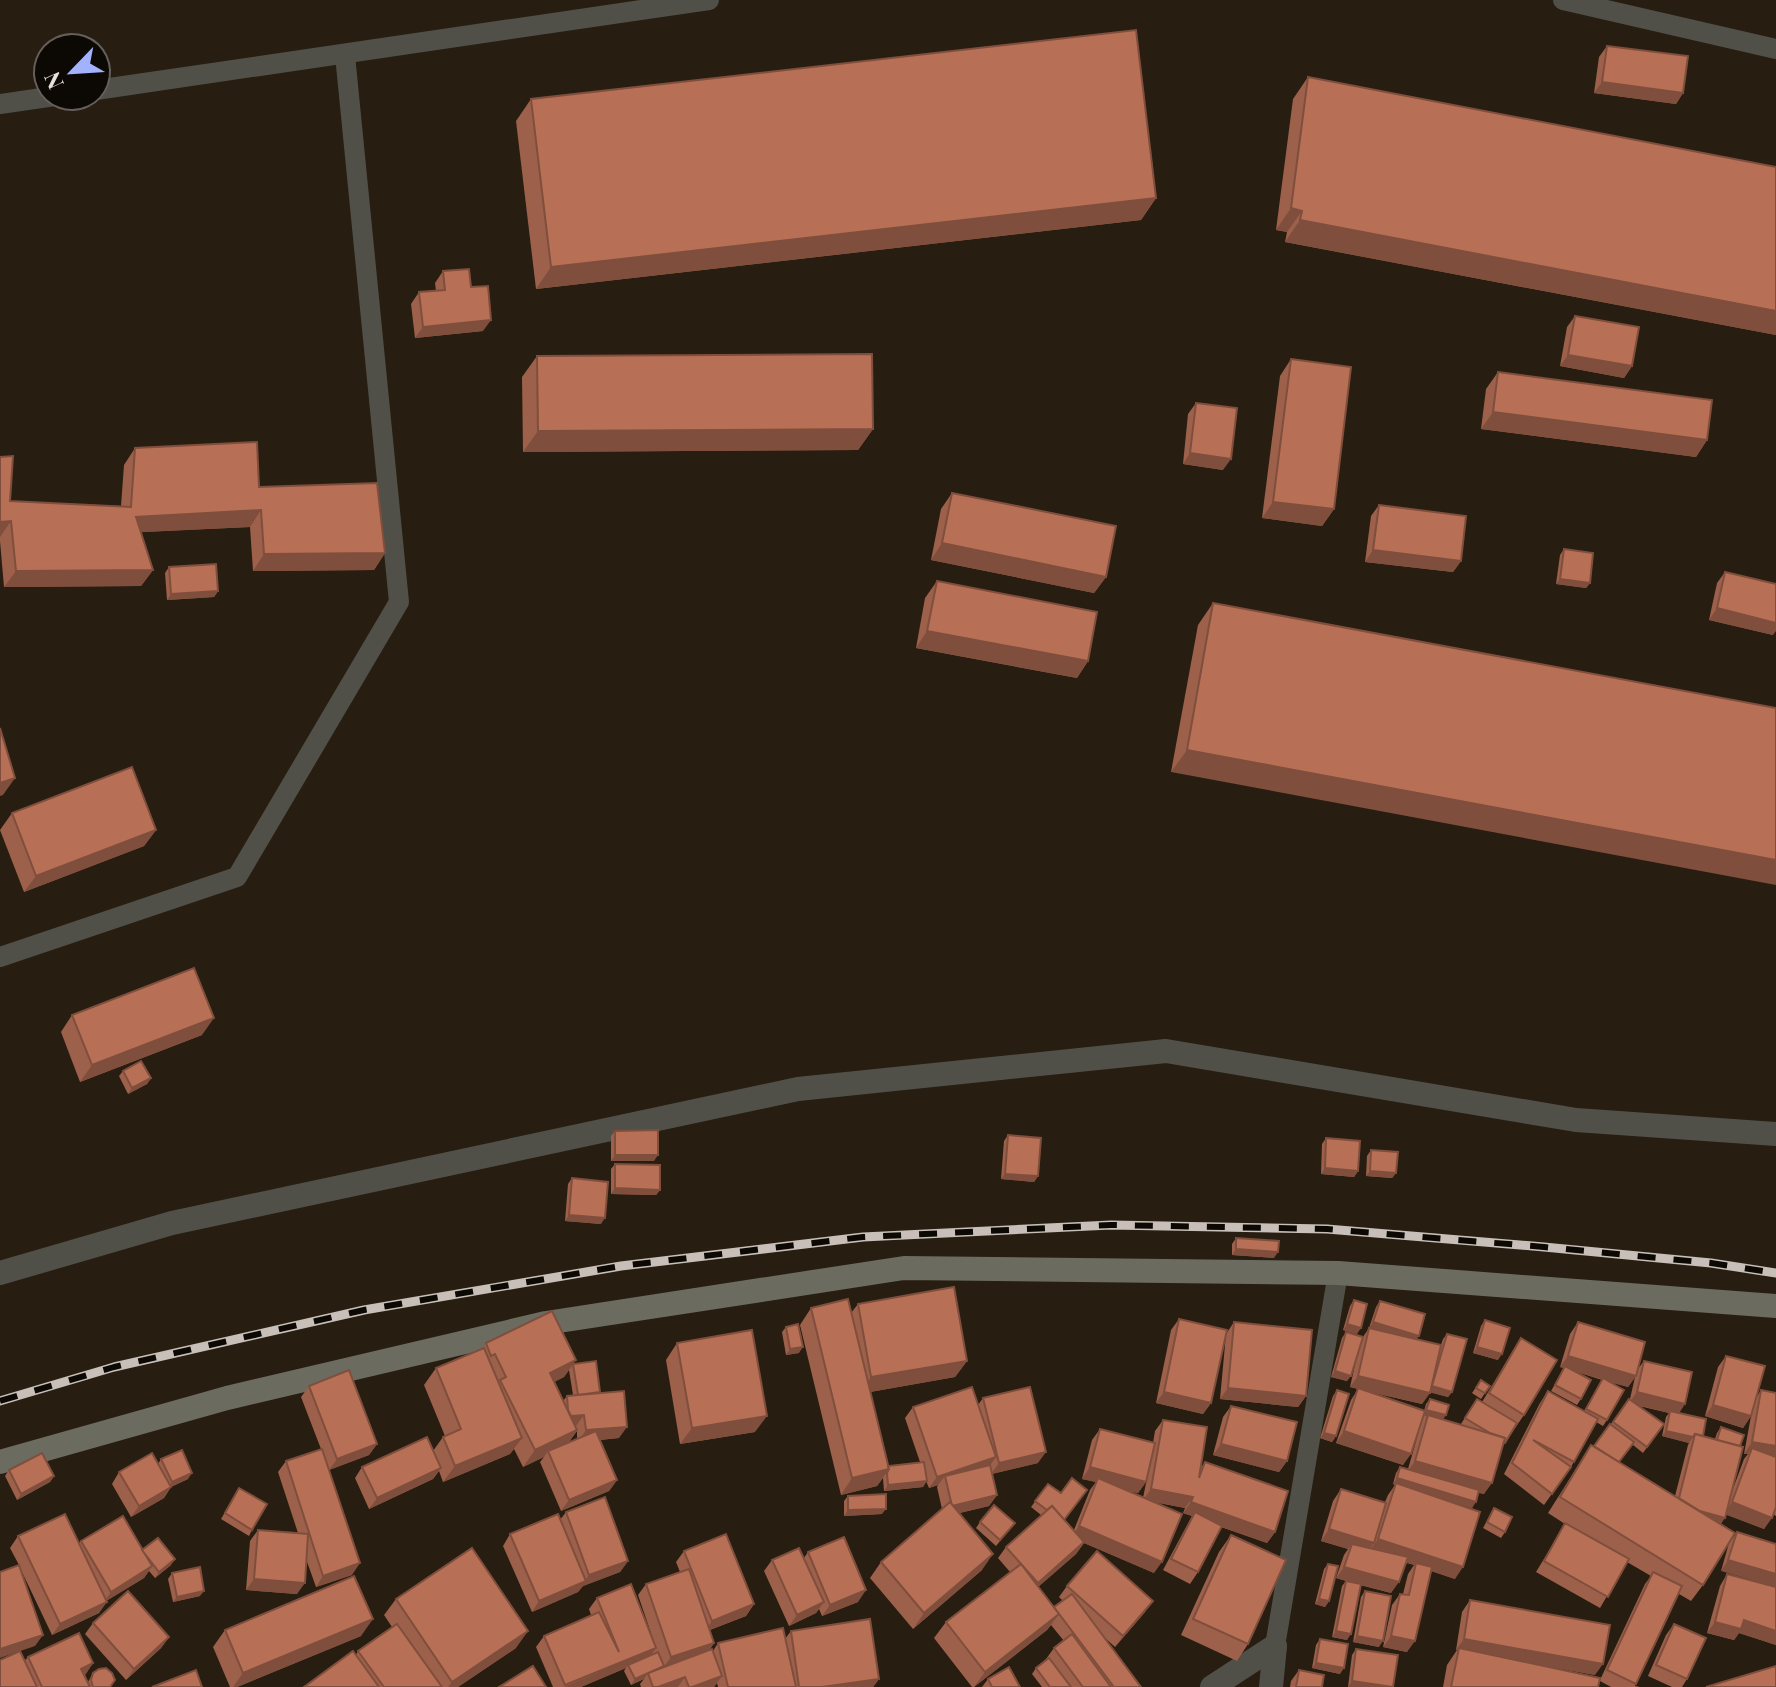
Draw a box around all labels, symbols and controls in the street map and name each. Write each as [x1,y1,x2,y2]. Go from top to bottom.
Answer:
north arrow [32,32,112,112]
text: N [36,67,70,94]

